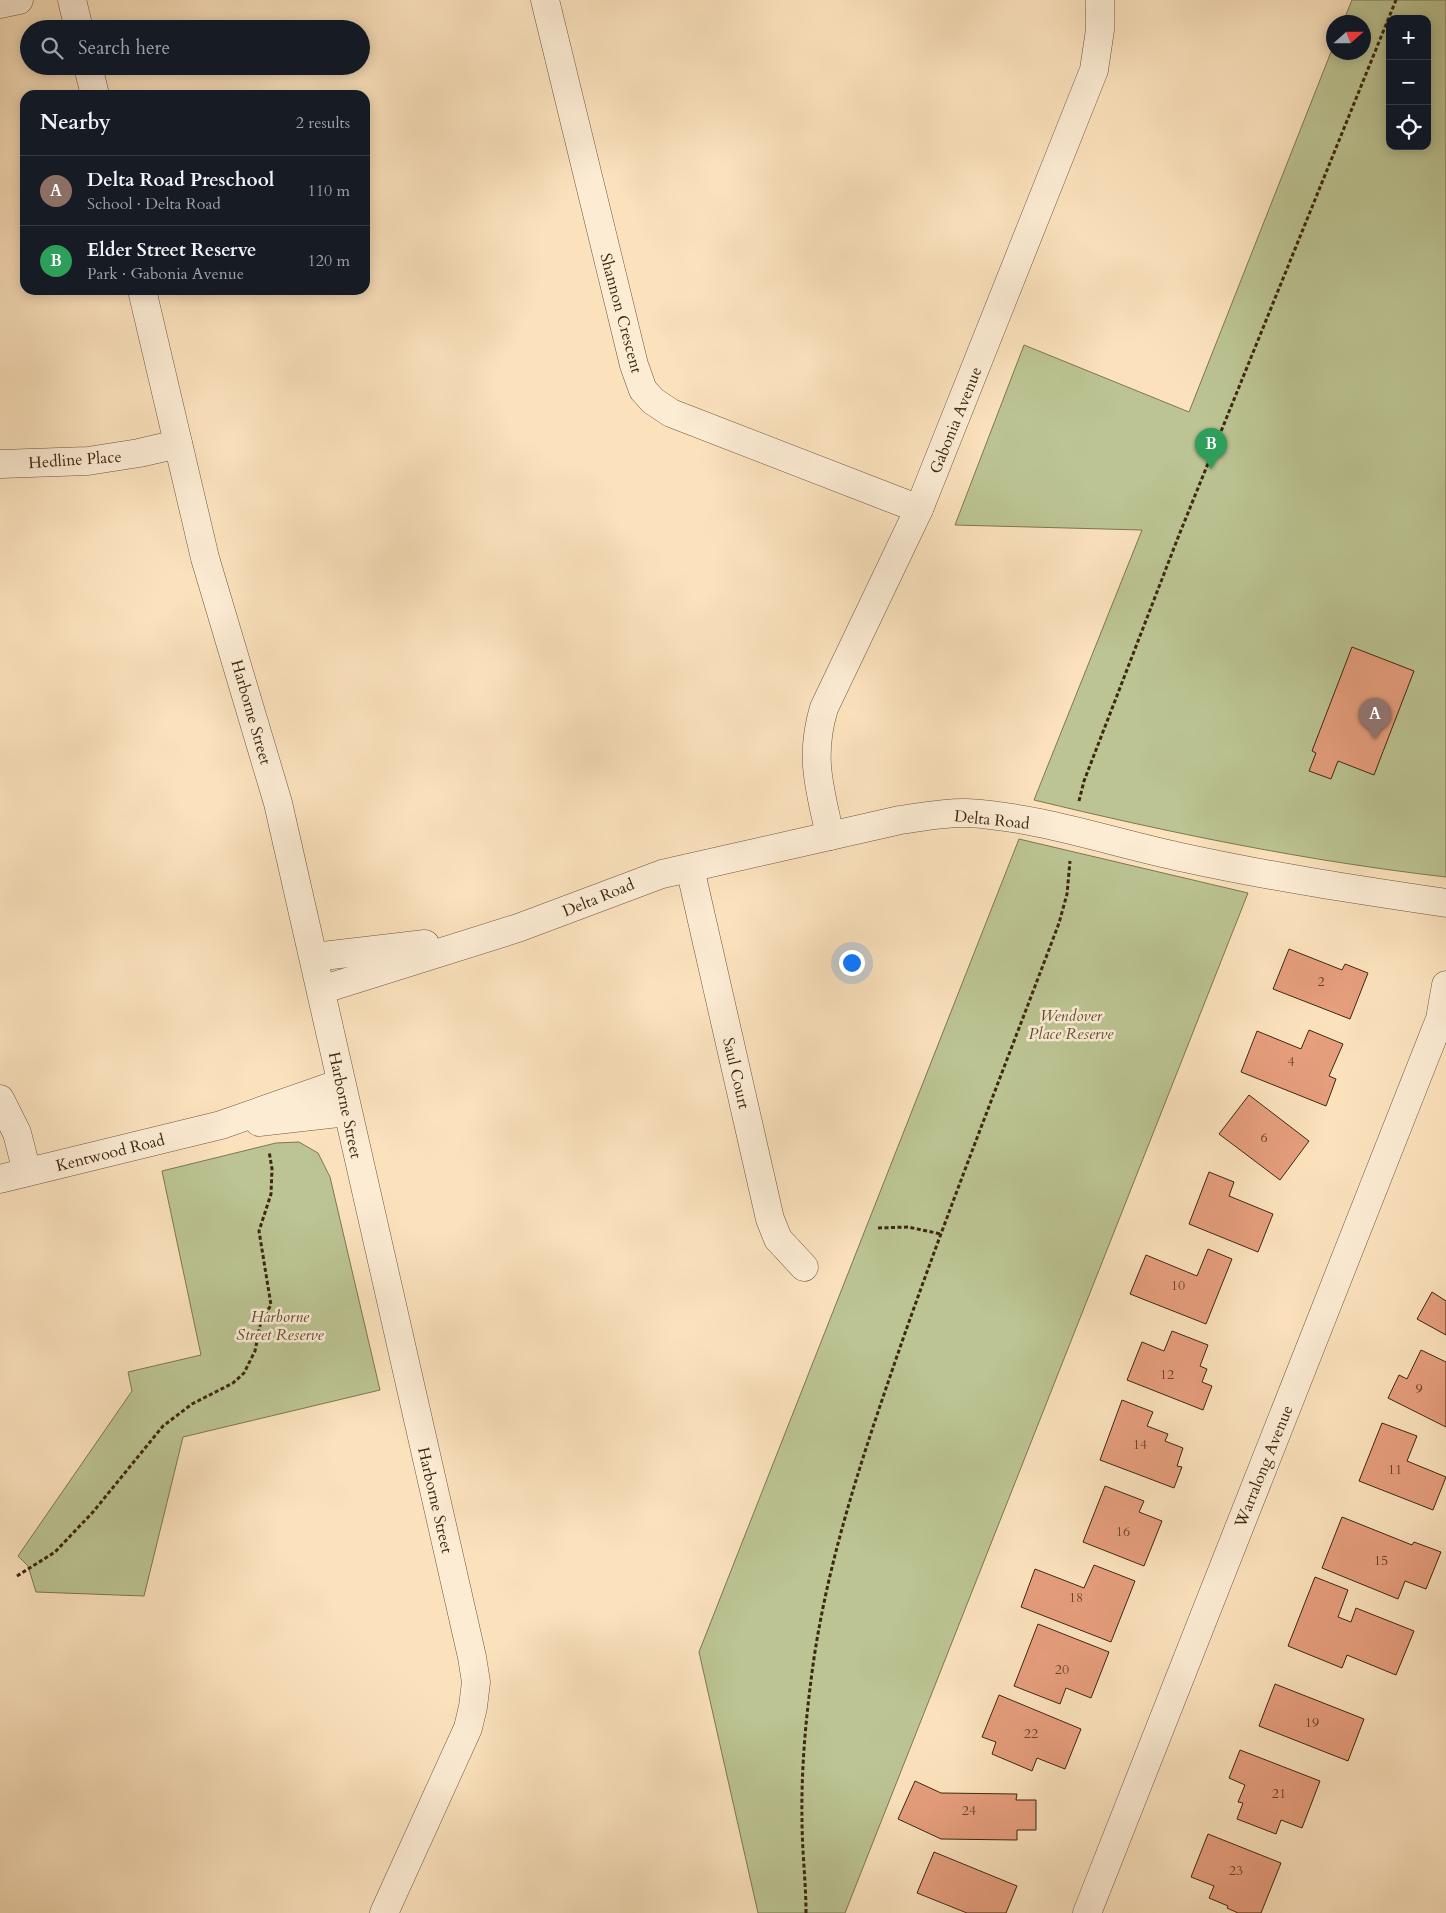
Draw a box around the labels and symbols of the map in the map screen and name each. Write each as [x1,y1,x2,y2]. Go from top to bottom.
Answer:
north arrow [1326,15,1371,60]
street label: Shannon Crescent [594,251,648,376]
street label: Gabonia Avenue [924,364,987,477]
pin: B [1195,428,1227,469]
street label: Hedline Place [28,446,122,474]
street label: Harborne Street [226,657,277,767]
pin: A [1359,698,1391,739]
street label: Delta Road [953,805,1031,835]
street label: Delta Road [559,873,638,922]
your location [839,950,865,976]
house number: 2 [1317,972,1325,991]
park label: Wendover Place Reserve [1029,1005,1114,1045]
street label: Saul Court [717,1035,755,1111]
street label: Harborne Street [323,1050,367,1160]
house number: 4 [1287,1052,1295,1071]
house number: 6 [1260,1128,1268,1147]
street label: Kentwood Road [54,1129,167,1177]
house number: 10 [1171,1276,1185,1295]
park label: Harborne Street Reserve [236,1306,325,1346]
house number: 12 [1160,1365,1174,1384]
house number: 9 [1415,1379,1423,1398]
street label: Warralong Avenue [1229,1402,1299,1532]
house number: 14 [1133,1435,1147,1454]
street label: Harborne Street [412,1445,458,1555]
house number: 11 [1388,1460,1402,1479]
house number: 16 [1116,1522,1130,1541]
house number: 15 [1374,1551,1388,1570]
house number: 18 [1069,1588,1083,1607]
house number: 20 [1055,1660,1069,1679]
house number: 19 [1305,1713,1319,1732]
house number: 22 [1024,1724,1038,1743]
house number: 21 [1272,1784,1286,1803]
house number: 24 [962,1801,976,1820]
house number: 23 [1229,1861,1243,1880]

